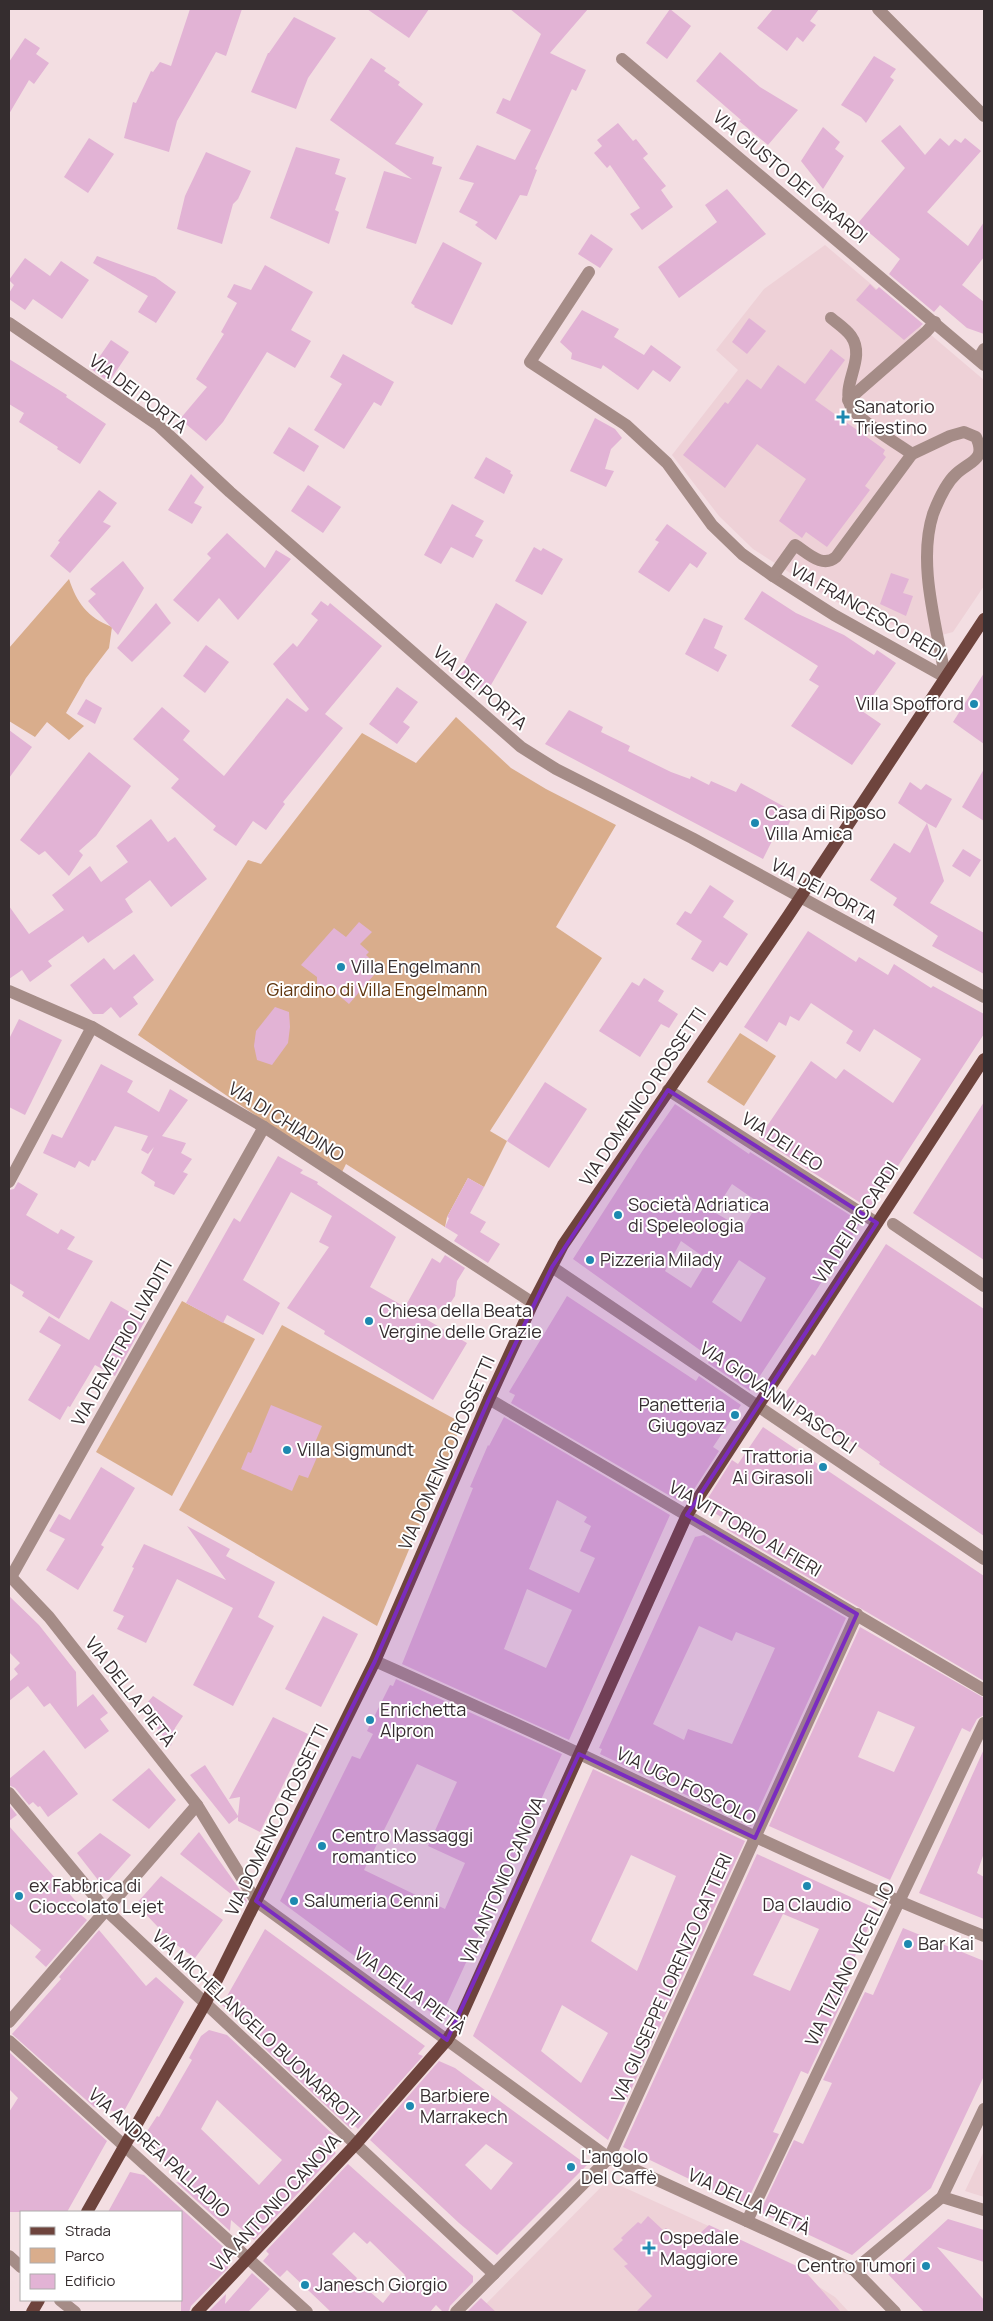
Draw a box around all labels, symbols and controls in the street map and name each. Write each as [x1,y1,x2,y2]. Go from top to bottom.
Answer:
street label: VIA GIUSTO DEI GIRARDI [708,104,873,248]
street label: VIA DEI PORTA [85,348,193,438]
place label: Sanatorio Triestino [854,394,935,439]
marker: Sanatorio Triestino [836,410,850,424]
street label: VIA FRANCESCO REDI [787,557,950,665]
street label: VIA DEI PORTA [429,640,533,735]
place label: Villa Spofford [856,691,964,715]
marker: Villa Spofford [968,698,980,710]
place label: Casa di Riposo Villa Amica [765,800,886,845]
marker: Casa di Riposo Villa Amica [749,817,761,829]
street label: VIA DEI PORTA [767,852,882,929]
place label: Villa Engelmann [351,954,481,978]
marker: Villa Engelmann [335,961,347,973]
park label: Giardino di Villa Engelmann [266,977,488,1001]
street label: VIA DOMENICO ROSSETTI [573,1002,711,1190]
street label: VIA DI CHIADINO [224,1076,349,1166]
street label: VIA DEI LEO [737,1106,828,1176]
street label: VIA DEI PICCARDI [807,1157,903,1288]
place label: Società Adriatica di Speleologia [628,1192,769,1237]
marker: Società Adriatica di Speleologia [612,1209,624,1221]
place label: Pizzeria Milady [600,1247,722,1271]
marker: Pizzeria Milady [584,1254,596,1266]
street label: VIA DEMETRIO LIVADITI [65,1255,177,1430]
place label: Chiesa della Beata Vergine delle Grazie [379,1298,542,1343]
marker: Chiesa della Beata Vergine delle Grazie [363,1315,375,1327]
street label: VIA GIOVANNI PASCOLI [695,1336,862,1459]
street label: VIA DOMENICO ROSSETTI [392,1352,500,1554]
place label: Panetteria Giugovaz [639,1392,725,1437]
marker: Panetteria Giugovaz [729,1409,741,1421]
place label: Villa Sigmundt [297,1437,414,1461]
marker: Villa Sigmundt [281,1444,293,1456]
place label: Trattoria Ai Girasoli [732,1444,813,1489]
marker: Trattoria Ai Girasoli [817,1461,829,1473]
street label: VIA VITTORIO ALFIERI [665,1475,826,1582]
street label: VIA DELLA PIETÀ [80,1632,182,1752]
place label: Enrichetta Alpron [380,1697,466,1742]
marker: Enrichetta Alpron [364,1714,376,1726]
street label: VIA DOMENICO ROSSETTI [219,1720,333,1919]
street label: VIA UGO FOSCOLO [612,1741,760,1829]
street label: VIA ANTONIO CANOVA [454,1792,550,1967]
place label: Centro Massaggi romantico [332,1823,473,1868]
marker: Centro Massaggi romantico [316,1840,328,1852]
street label: VIA GIUSEPPE LORENZO GATTERI [605,1849,737,2106]
place label: ex Fabbrica di Cioccolato Lejet [29,1873,164,1918]
street label: VIA TIZIANO VECELLIO [799,1877,899,2050]
marker: Da Claudio [801,1880,813,1892]
place label: Salumeria Cenni [304,1888,439,1912]
marker: ex Fabbrica di Cioccolato Lejet [13,1890,25,1902]
place label: Da Claudio [763,1892,851,1916]
marker: Salumeria Cenni [288,1895,300,1907]
street label: VIA MICHELANGELO BUONARROTI [147,1924,366,2130]
place label: Bar Kai [918,1931,974,1955]
marker: Bar Kai [902,1938,914,1950]
street label: VIA DELLA PIETÀ [350,1941,472,2039]
street label: VIA ANDREA PALLADIO [84,2082,236,2222]
place label: Barbiere Marrakech [420,2083,508,2128]
marker: Barbiere Marrakech [404,2100,416,2112]
street label: VIA ANTONIO CANOVA [205,2128,346,2276]
place label: L'angolo Del Caffè [581,2144,657,2189]
marker: L'angolo Del Caffè [565,2161,577,2173]
street label: VIA DELLA PIETÀ [684,2162,815,2240]
legend [20,2211,182,2301]
text: Strada [65,2220,111,2241]
place label: Ospedale Maggiore [660,2225,739,2270]
marker: Ospedale Maggiore [642,2241,656,2255]
text: Parco [65,2245,104,2266]
place label: Centro Tumori [797,2253,916,2277]
marker: Centro Tumori [920,2260,932,2272]
text: Edificio [65,2270,116,2291]
place label: Janesch Giorgio [315,2272,447,2296]
marker: Janesch Giorgio [299,2279,311,2291]

